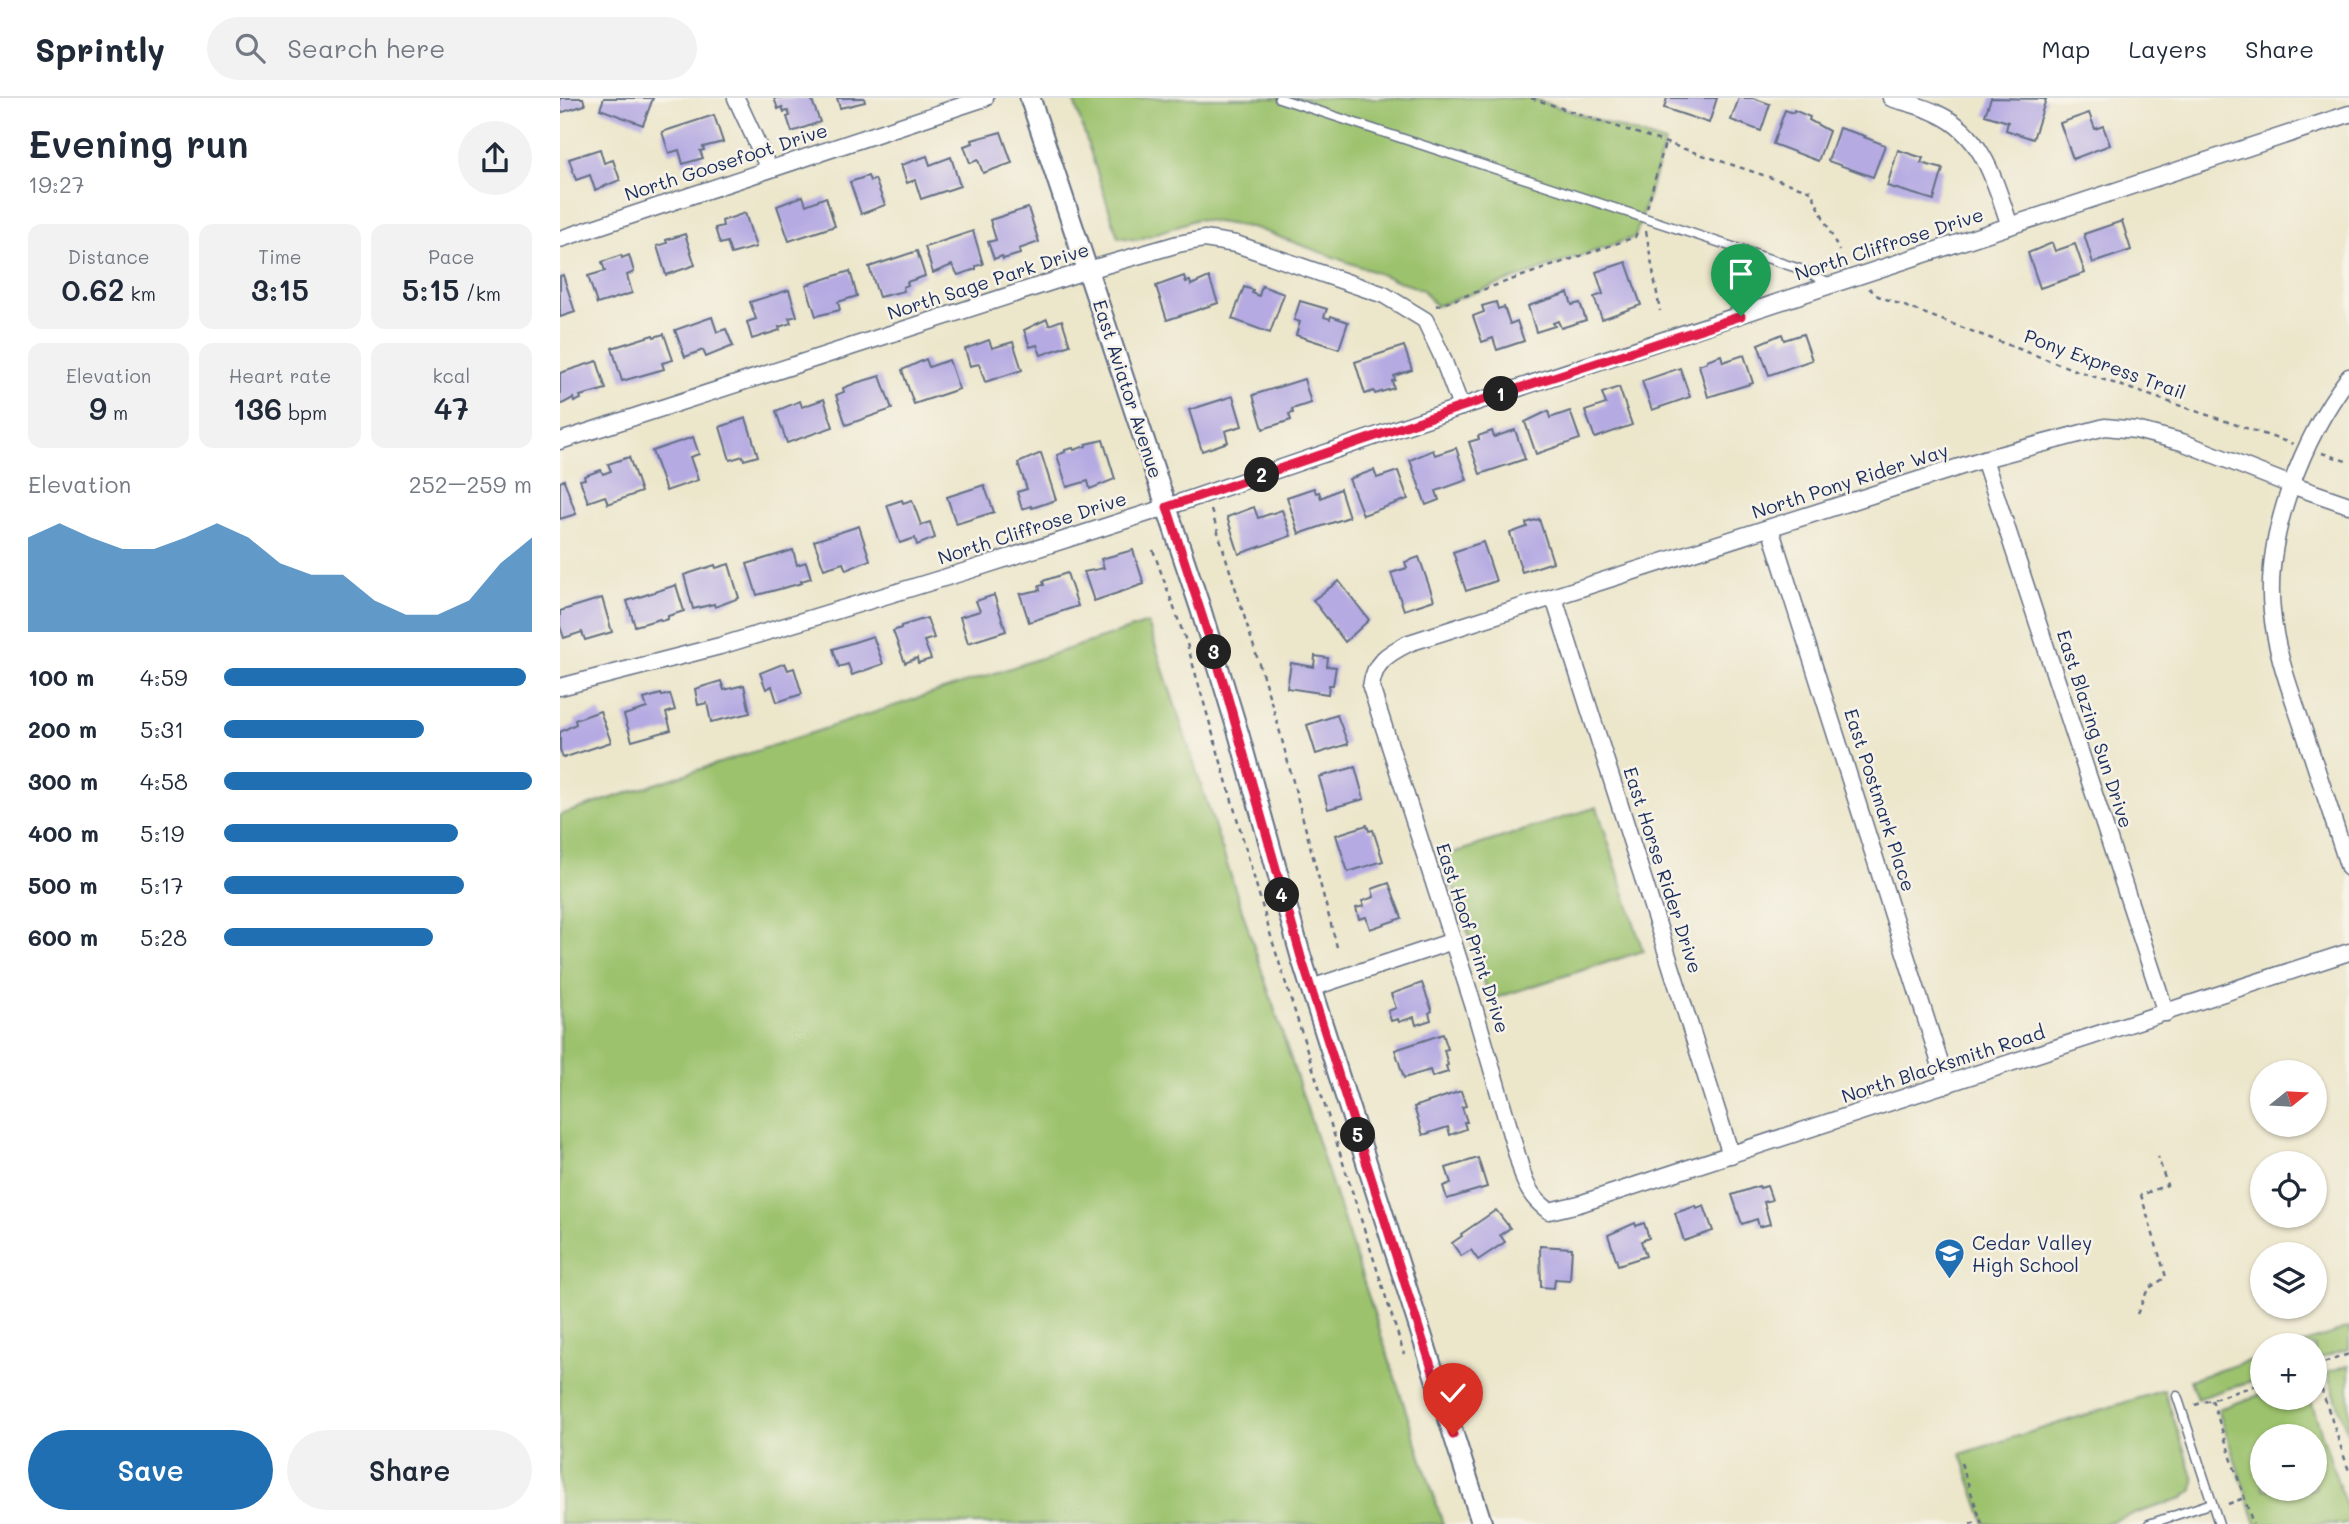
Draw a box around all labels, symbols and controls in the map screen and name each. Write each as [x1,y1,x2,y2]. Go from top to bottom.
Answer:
search box [207,17,697,80]
text: Sprintly [35,27,165,70]
icon: search [231,29,269,67]
text: Search here [287,31,445,65]
text: Map [2042,33,2090,64]
text: Layers [2128,33,2207,64]
text: Share [2245,33,2314,64]
street label: North Goosefoot Drive [621,117,831,206]
text: Evening run [28,118,249,168]
button: share [458,121,532,195]
text: 19:27 [28,169,85,199]
street label: North Cliffrose Drive [1791,201,1986,286]
street label: North Sage Park Drive [884,236,1092,325]
text: Distance [68,244,150,269]
text: Time [258,244,302,269]
text: Pace [428,244,475,269]
pin [1711,244,1771,316]
icon: arrive [1722,255,1760,293]
text: 0.62 [61,269,125,309]
text: 3:15 [251,269,309,309]
text: 5:15 [402,269,460,309]
text: km [125,281,156,306]
text: /km [460,281,501,306]
street label: East Aviator Avenue [1088,296,1169,481]
street label: Pony Express Trail [2021,323,2189,404]
text: Elevation [66,363,151,388]
text: Heart rate [229,363,331,388]
text: kcal [432,363,470,388]
pin: 1 [1483,376,1518,412]
text: 1 [1496,381,1505,406]
text: 9 [89,388,107,428]
text: 136 [233,388,282,428]
text: 47 [434,388,469,428]
text: m [107,400,128,425]
text: bpm [282,400,327,425]
street label: North Pony Rider Way [1748,437,1951,524]
pin: 2 [1244,458,1280,492]
text: 2 [1256,462,1267,487]
text: Elevation [28,469,131,499]
text: 252–259 m [409,469,532,499]
street label: North Cliffrose Drive [934,485,1129,570]
street label: East Blazing Sun Drive [2052,627,2139,831]
pin: 3 [1196,634,1232,670]
text: 3 [1208,639,1219,664]
text: 100 m [28,662,94,692]
text: 4:59 [140,662,188,692]
street label: East Postmark Place [1839,705,1922,894]
text: 200 m [28,714,97,744]
text: 5:31 [140,714,184,744]
street label: East Horse Rider Drive [1618,764,1709,976]
text: 300 m [28,766,98,796]
text: 4:58 [140,766,188,796]
text: 400 m [28,818,99,848]
text: 5:19 [140,818,184,848]
street label: East Hoof Print Drive [1431,840,1516,1036]
text: 500 m [28,870,98,900]
text: 5:17 [140,870,184,900]
pin: 4 [1264,878,1300,912]
text: 4 [1275,882,1288,907]
text: 600 m [28,922,98,952]
text: 5:28 [140,922,187,952]
street label: North Blacksmith Road [1838,1019,2048,1108]
north arrow [2250,1060,2328,1138]
map controls [2250,1060,2327,1501]
pin: 5 [1340,1118,1376,1152]
text: 5 [1352,1122,1363,1147]
button: locate [2250,1151,2327,1228]
place label: Cedar Valley High School [1972,1230,2092,1277]
school or university icon: Cedar Valley High School [1932,1237,1966,1281]
button: layers [2250,1242,2327,1319]
button: + [2250,1333,2327,1410]
pin [1423,1363,1483,1435]
icon: check [1434,1374,1472,1412]
button: − [2250,1424,2327,1501]
button: Save [28,1430,273,1510]
button: Share [287,1430,532,1510]

